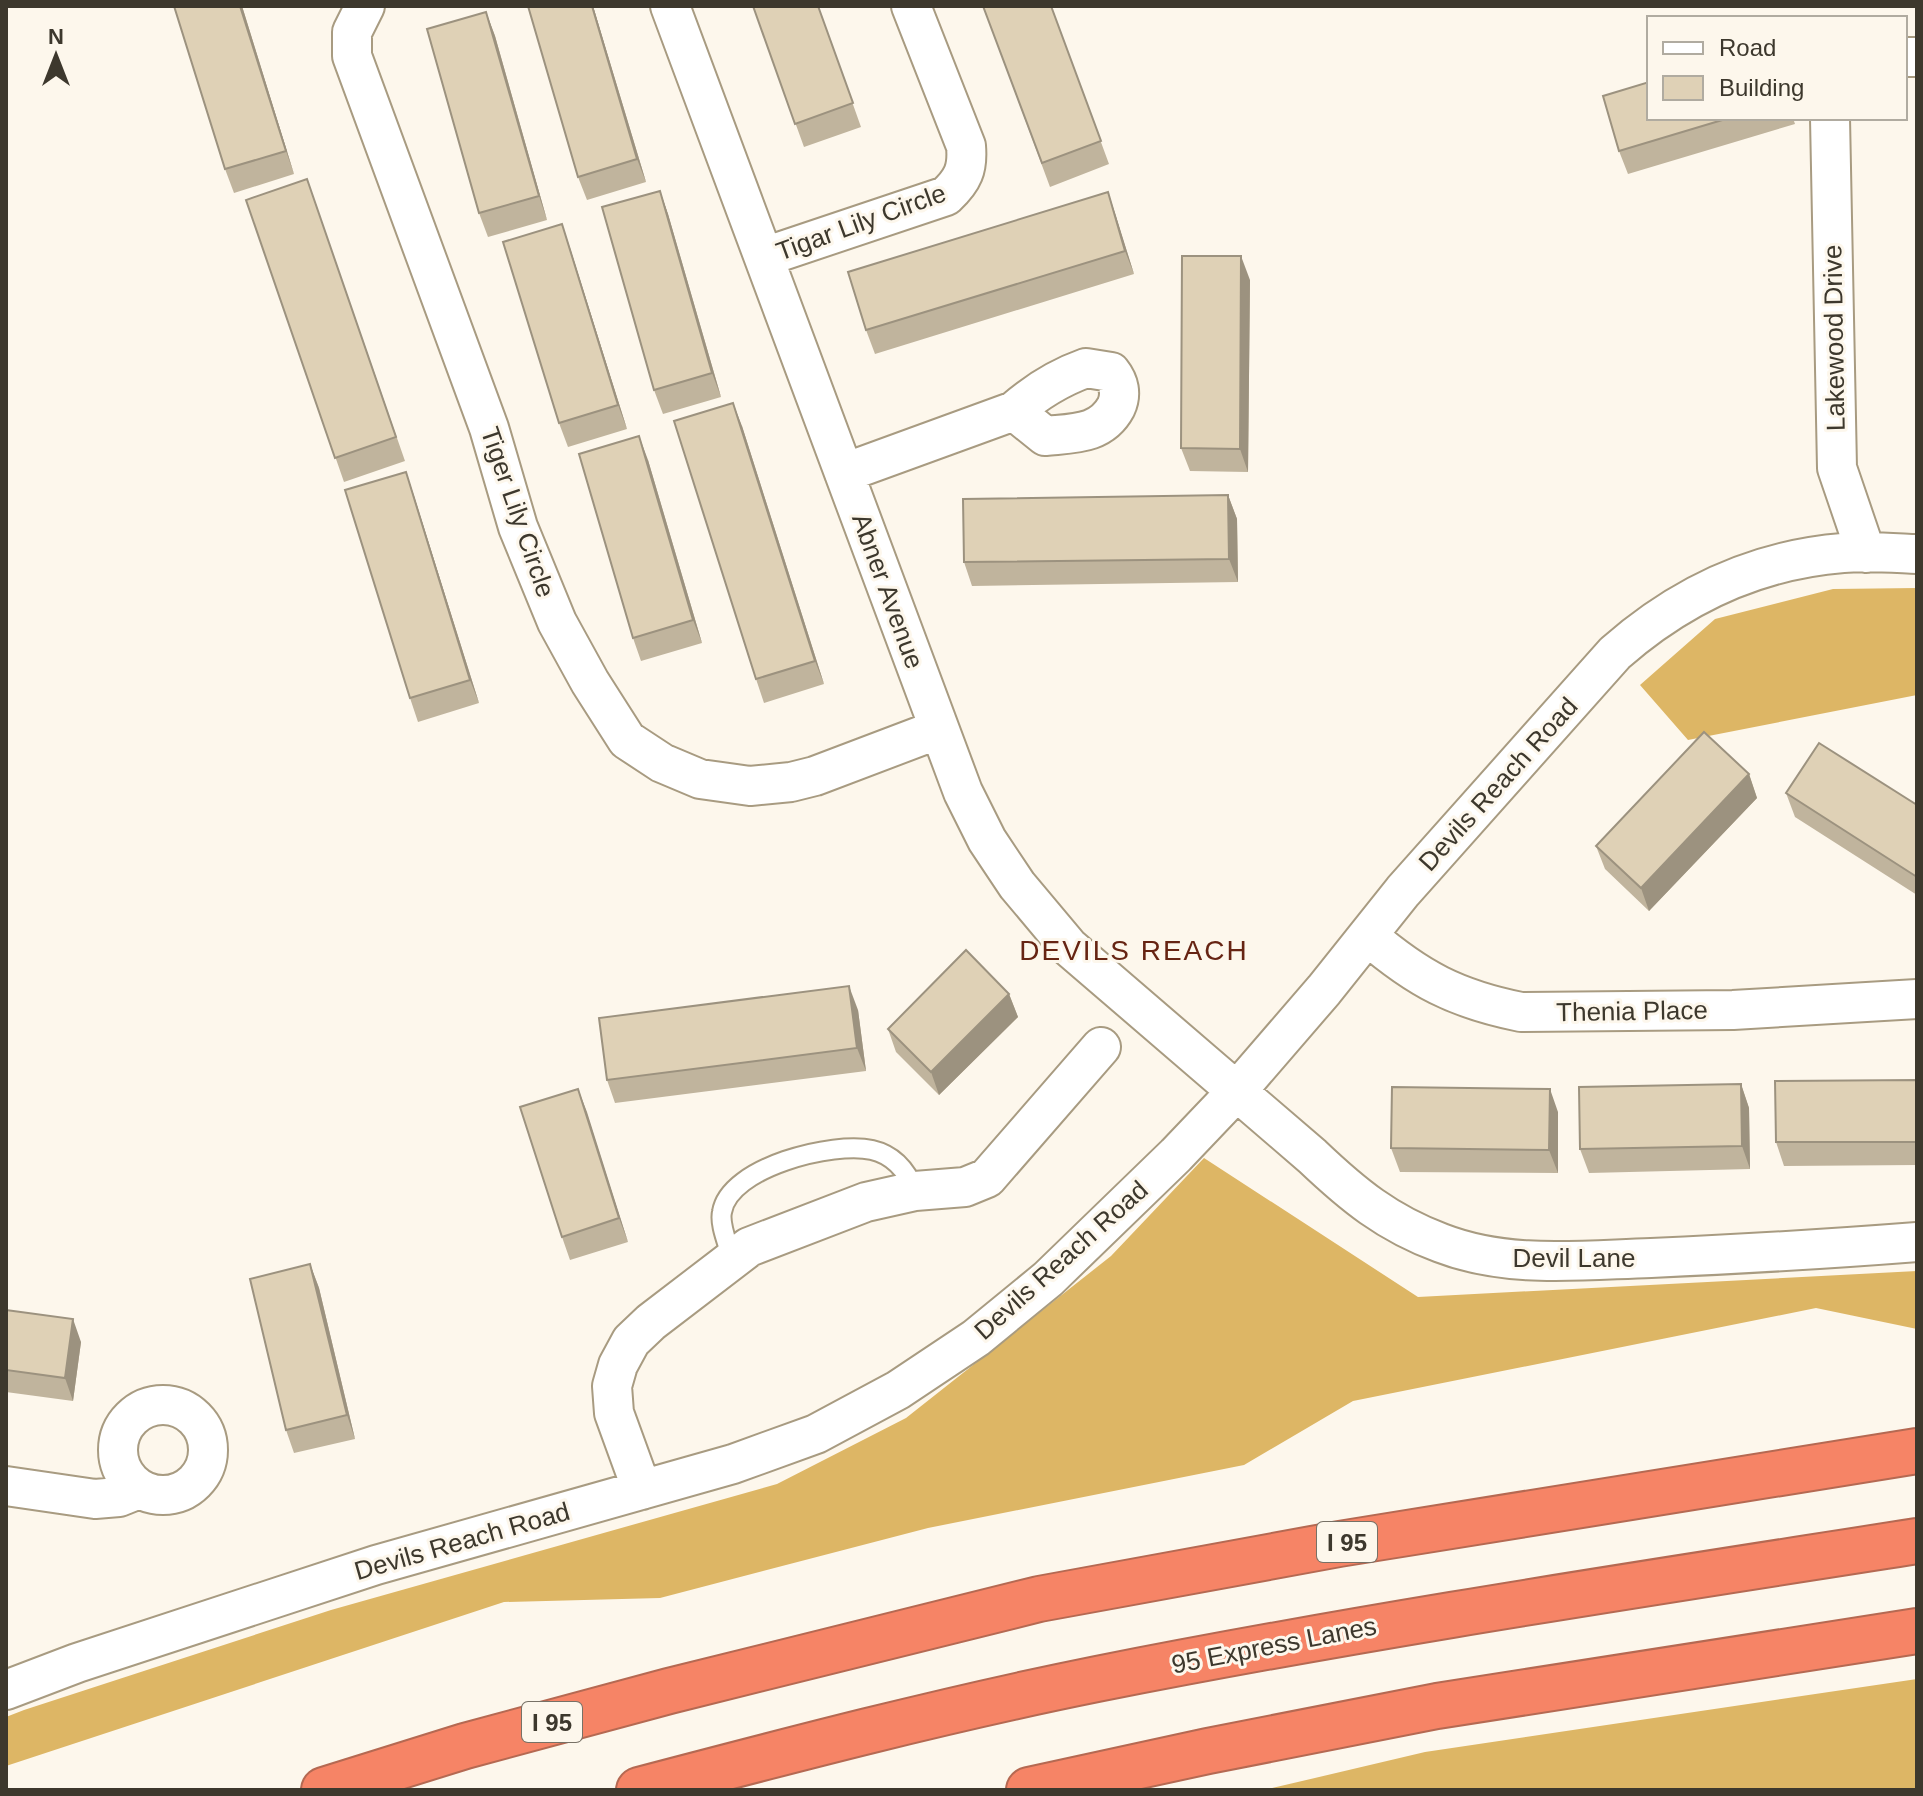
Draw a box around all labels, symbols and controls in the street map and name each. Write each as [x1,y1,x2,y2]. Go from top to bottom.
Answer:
north arrow [16,16,96,96]
legend [1647,16,1907,120]
text: N [48,24,64,49]
text: Road [1719,34,1776,61]
text: Building [1719,74,1804,101]
street label: Tigar Lily Circle [772,177,950,267]
street label: Lakewood Drive [1817,245,1851,431]
street label: Tiger Lily Circle [475,423,561,601]
street label: Abner Avenue [846,509,930,673]
street label: Devils Reach Road [1412,691,1584,877]
district label: DEVILS REACH [1019,935,1249,966]
street label: Thenia Place [1556,995,1708,1027]
street label: Devils Reach Road [968,1174,1154,1346]
street label: Devil Lane [1513,1243,1635,1273]
street label: Devils Reach Road [351,1496,573,1586]
road number: I 95 [1317,1522,1377,1562]
street label: 95 Express Lanes [1169,1610,1379,1680]
road number: I 95 [522,1702,582,1742]

